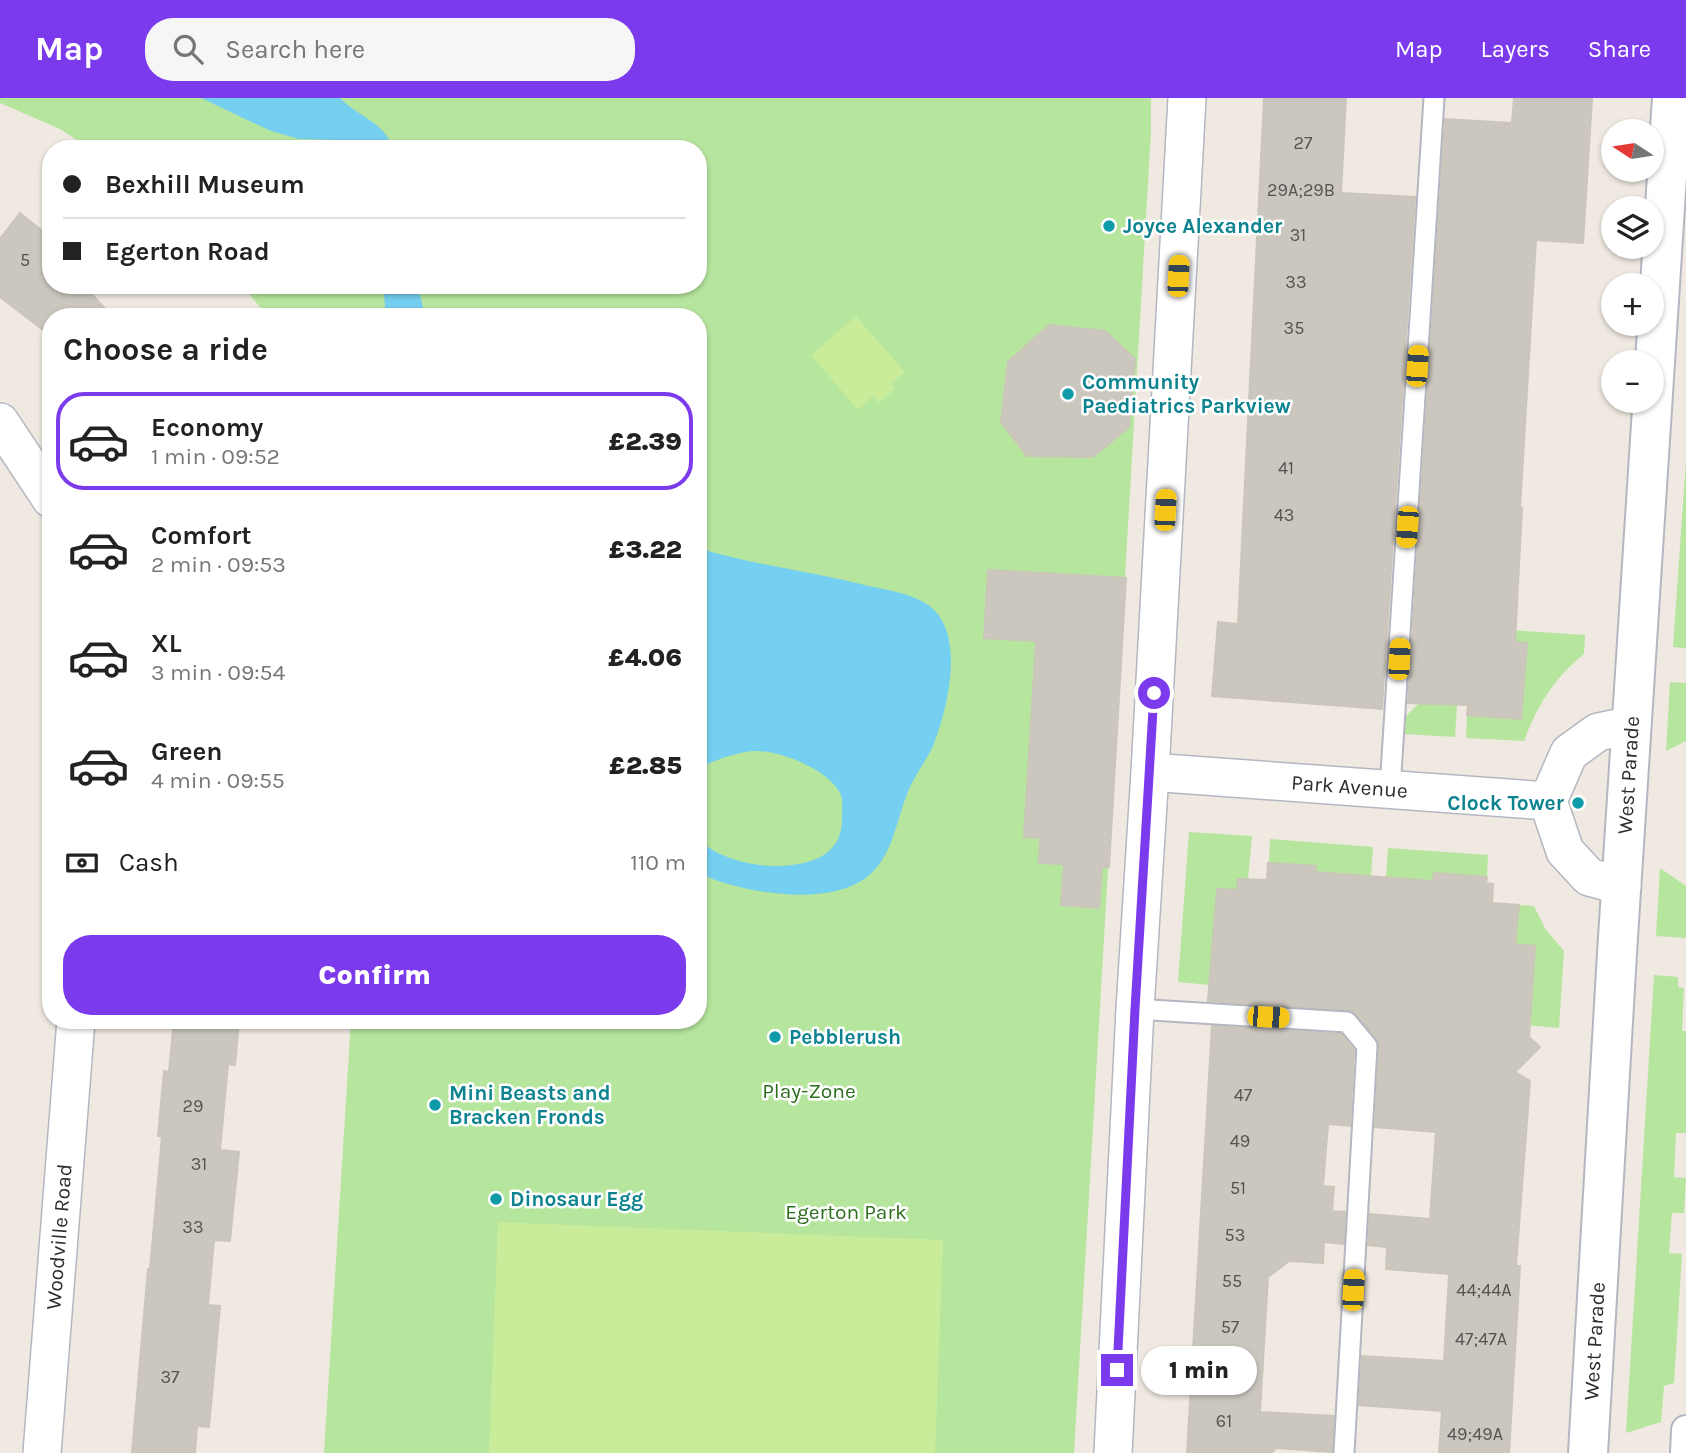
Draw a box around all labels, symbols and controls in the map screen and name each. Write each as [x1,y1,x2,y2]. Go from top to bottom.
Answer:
search box [145,18,635,81]
text: Map [35,30,103,68]
icon: search [169,30,207,68]
text: Search here [225,34,365,65]
text: Map [1395,35,1443,63]
text: Layers [1481,35,1550,63]
text: Share [1588,35,1651,63]
north arrow [1601,119,1664,182]
map controls [1601,119,1664,413]
house number: 27 [1294,132,1313,154]
text: Bexhill Museum [105,169,305,200]
house number: 29A;29B [1267,179,1335,201]
button: layers [1601,196,1664,259]
place label: Joyce Alexander [1123,214,1283,238]
marker: Joyce Alexander [1101,218,1117,234]
house number: 31 [1290,224,1306,246]
text: Egerton Road [105,236,270,267]
house number: 5 [20,249,30,271]
car [1167,254,1190,298]
house number: 33 [1285,271,1307,293]
button: + [1601,273,1664,336]
house number: 35 [1284,317,1304,339]
text: Choose a ride [63,331,268,368]
car [1406,344,1429,388]
button: − [1601,350,1664,413]
place label: Community Paediatrics Parkview [1082,370,1291,418]
marker: Community Paediatrics Parkview [1060,386,1076,402]
icon: car [67,410,130,473]
text: Economy [151,412,263,443]
text: £2.39 [609,426,682,457]
text: 1 min · 09:52 [151,443,280,470]
house number: 41 [1278,457,1294,479]
car [1154,488,1177,532]
house number: 43 [1274,504,1294,526]
car [1396,505,1419,549]
icon: car [67,518,130,581]
text: Comfort [151,520,252,551]
text: £3.22 [609,534,682,565]
text: 2 min · 09:53 [151,551,286,578]
icon: car [67,626,130,689]
text: XL [151,628,182,659]
car [1388,637,1411,681]
text: £4.06 [608,642,682,673]
text: 3 min · 09:54 [151,659,285,686]
route start [1138,677,1170,709]
street label: West Parade [1613,715,1644,835]
icon: car [67,734,130,797]
text: Green [151,736,223,767]
text: £2.85 [609,750,682,781]
text: 4 min · 09:55 [151,767,285,794]
street label: Park Avenue [1290,770,1409,803]
place label: Clock Tower [1447,791,1565,815]
marker: Clock Tower [1570,795,1586,811]
icon: cash [63,844,101,882]
text: Cash [119,847,179,878]
text: 110 m [630,849,686,876]
button: Confirm [63,935,686,1015]
car [1247,1005,1290,1029]
place label: Pebblerush [789,1025,901,1049]
marker: Pebblerush [767,1029,783,1045]
park label: Play-Zone [762,1079,856,1103]
place label: Mini Beasts and Bracken Fronds [449,1081,611,1129]
house number: 47 [1234,1084,1253,1106]
house number: 29 [183,1095,203,1117]
marker: Mini Beasts and Bracken Fronds [427,1097,443,1113]
house number: 49 [1230,1130,1250,1152]
house number: 31 [191,1153,207,1175]
street label: Woodville Road [41,1163,77,1311]
house number: 51 [1230,1177,1246,1199]
place label: Dinosaur Egg [510,1187,643,1211]
marker: Dinosaur Egg [488,1191,504,1207]
park label: Egerton Park [785,1200,907,1224]
house number: 33 [182,1216,204,1238]
house number: 53 [1225,1224,1245,1246]
car [1342,1268,1365,1312]
house number: 55 [1222,1270,1242,1292]
house number: 44;44A [1456,1279,1512,1301]
street label: West Parade [1579,1281,1610,1401]
house number: 57 [1221,1316,1240,1338]
house number: 47;47A [1455,1328,1507,1350]
callout: 1 min [1142,1346,1257,1394]
route end [1101,1354,1133,1386]
text: 1 min [1169,1357,1229,1384]
house number: 37 [160,1366,180,1388]
house number: 61 [1216,1410,1232,1432]
house number: 49;49A [1447,1423,1503,1445]

